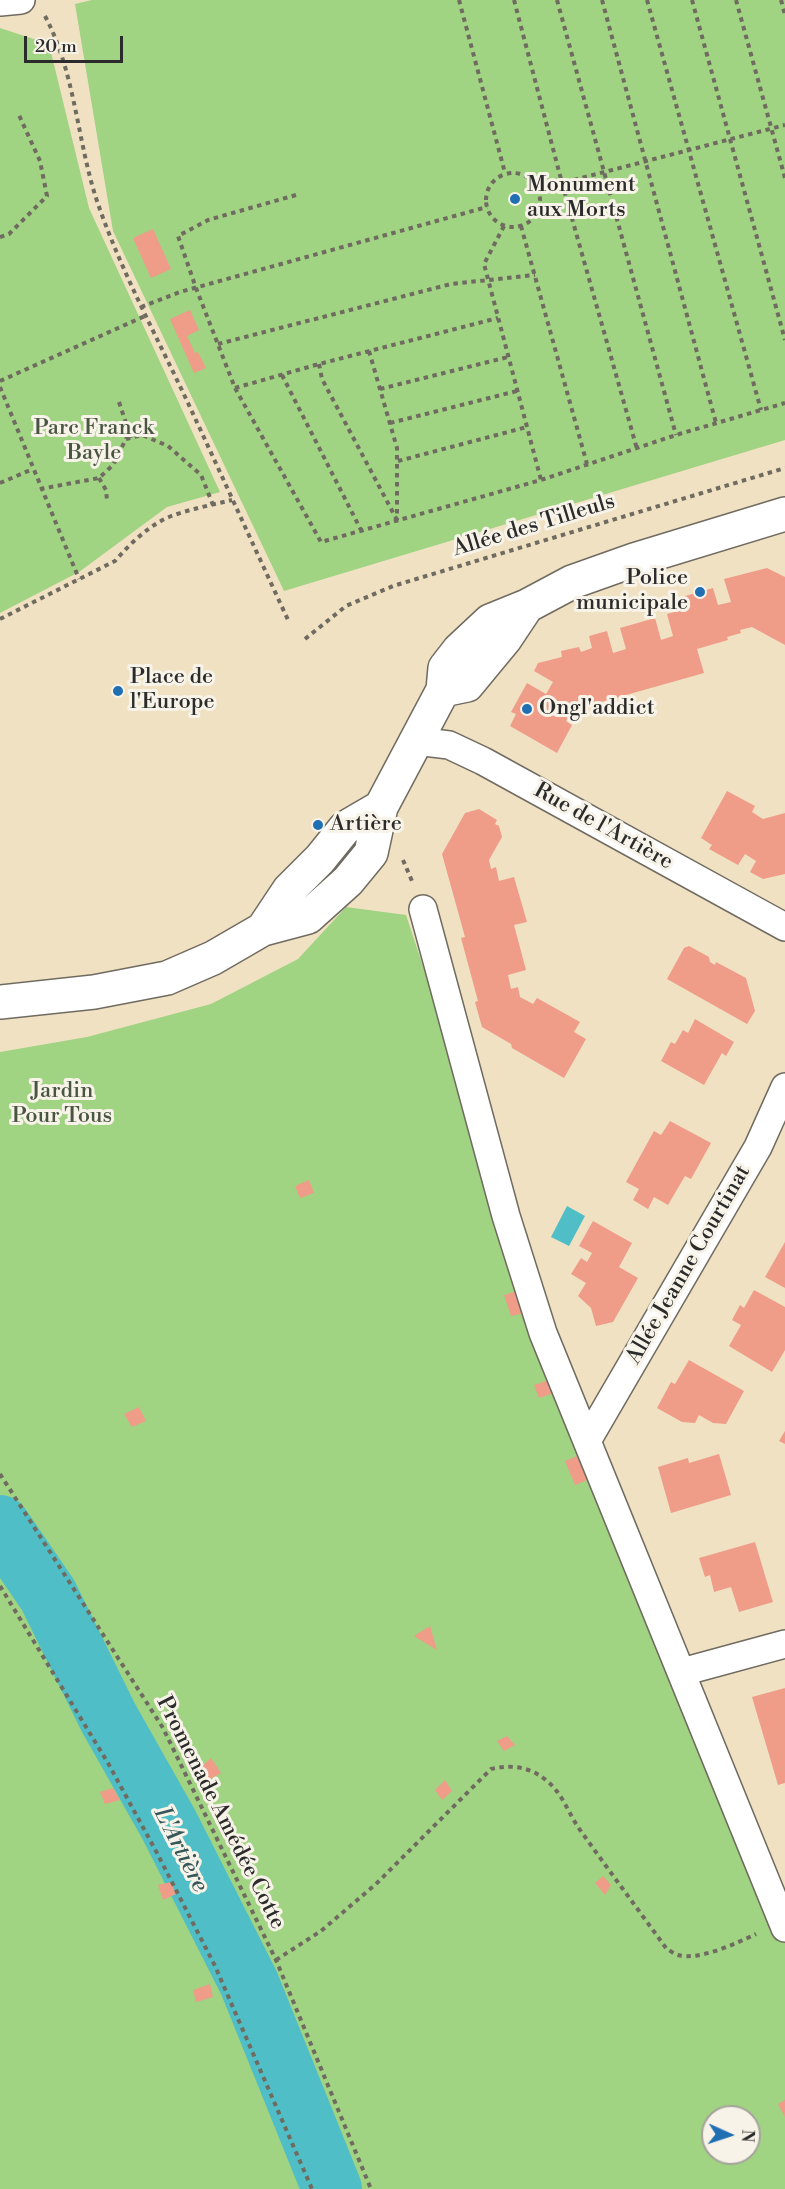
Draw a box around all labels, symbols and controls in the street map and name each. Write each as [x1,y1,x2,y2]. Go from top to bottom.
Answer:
scale bar [27,24,126,62]
text: 20 m [35,35,77,58]
place label: Monument aux Morts [527,173,636,224]
marker: Monument aux Morts [508,192,522,206]
park label: Parc Franck Bayle [34,416,154,468]
street label: Allée des Tilleuls [450,489,618,563]
place label: Police municipale [576,566,688,618]
marker: Police municipale [693,585,707,599]
place label: Place de l'Europe [130,665,215,716]
marker: Place de l'Europe [111,684,125,698]
place label: Ongl'addict [539,696,654,722]
marker: Ongl'addict [520,702,534,716]
street label: Rue de l'Artière [529,778,677,876]
place label: Artière [330,812,402,838]
marker: Artière [311,818,325,832]
park label: Jardin Pour Tous [12,1079,112,1130]
street label: Allée Jeanne Courtinat [621,1161,757,1369]
street label: Promenade Amédée Cotte [150,1692,290,1934]
water label: L'Artière [146,1803,214,1897]
north arrow [701,2105,761,2165]
text: N [737,2129,757,2143]

